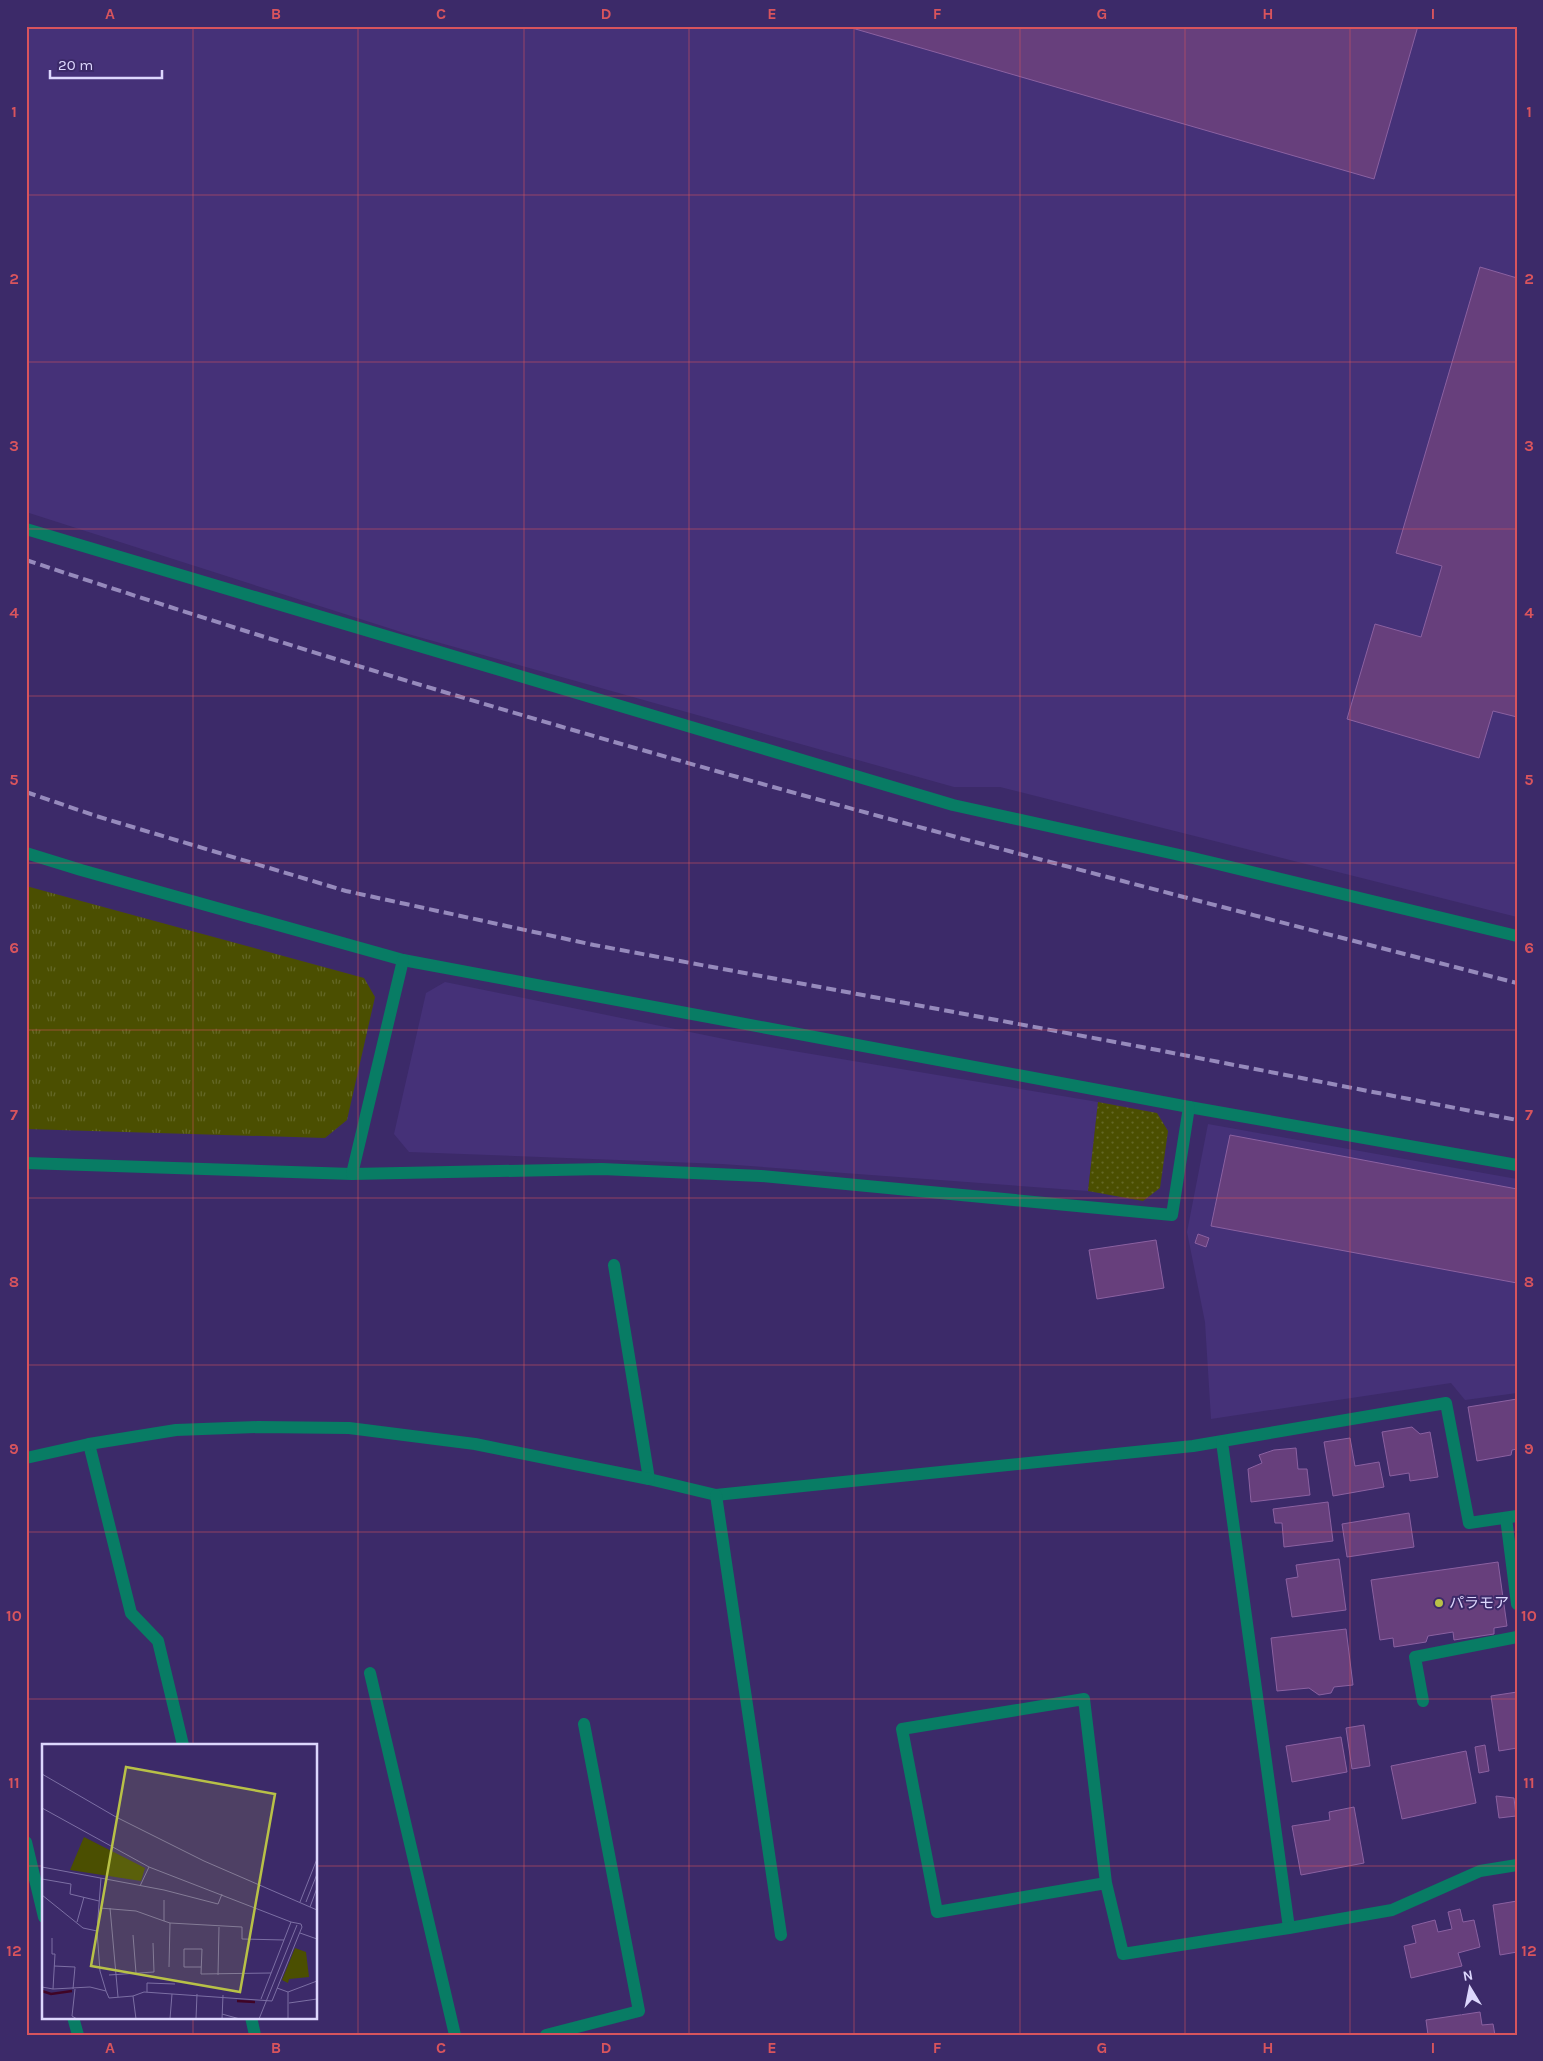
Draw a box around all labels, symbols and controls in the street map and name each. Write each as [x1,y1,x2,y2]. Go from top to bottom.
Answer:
text: A [105,4,115,23]
text: B [271,4,281,23]
text: C [436,4,446,23]
text: D [601,4,612,23]
text: E [767,4,777,23]
text: F [933,4,942,23]
text: G [1097,4,1107,23]
text: H [1262,4,1274,23]
text: I [1431,4,1435,23]
scale bar [50,48,162,80]
text: 20 m [58,56,93,74]
text: 1 [11,102,17,121]
text: 1 [1526,102,1532,121]
text: 2 [9,269,19,288]
text: 2 [1524,269,1534,288]
text: 3 [9,436,19,455]
text: 3 [1524,436,1534,455]
text: 4 [9,603,19,622]
text: 4 [1524,603,1534,622]
text: 5 [9,770,19,789]
text: 5 [1524,770,1534,789]
text: 6 [9,938,19,957]
text: 6 [1524,938,1534,957]
text: 7 [10,1105,18,1124]
text: 7 [1525,1105,1533,1124]
text: 8 [9,1272,19,1291]
text: 8 [1524,1272,1534,1291]
text: 9 [9,1439,19,1458]
text: 9 [1524,1439,1534,1458]
place label: パラモア [1449,1594,1509,1612]
marker: パラモア [1433,1597,1445,1609]
text: 10 [6,1606,22,1625]
text: 10 [1521,1606,1537,1625]
inset map [42,1744,318,2018]
text: 11 [8,1773,20,1792]
text: 11 [1523,1773,1535,1792]
text: 12 [6,1941,22,1960]
text: 12 [1521,1941,1537,1960]
north arrow [1446,1964,1496,2014]
text: N [1461,1966,1474,1985]
text: A [105,2038,115,2057]
text: B [271,2038,281,2057]
text: C [436,2038,446,2057]
text: D [601,2038,612,2057]
text: E [767,2038,777,2057]
text: F [933,2038,942,2057]
text: G [1097,2038,1107,2057]
text: H [1262,2038,1274,2057]
text: I [1431,2038,1435,2057]

